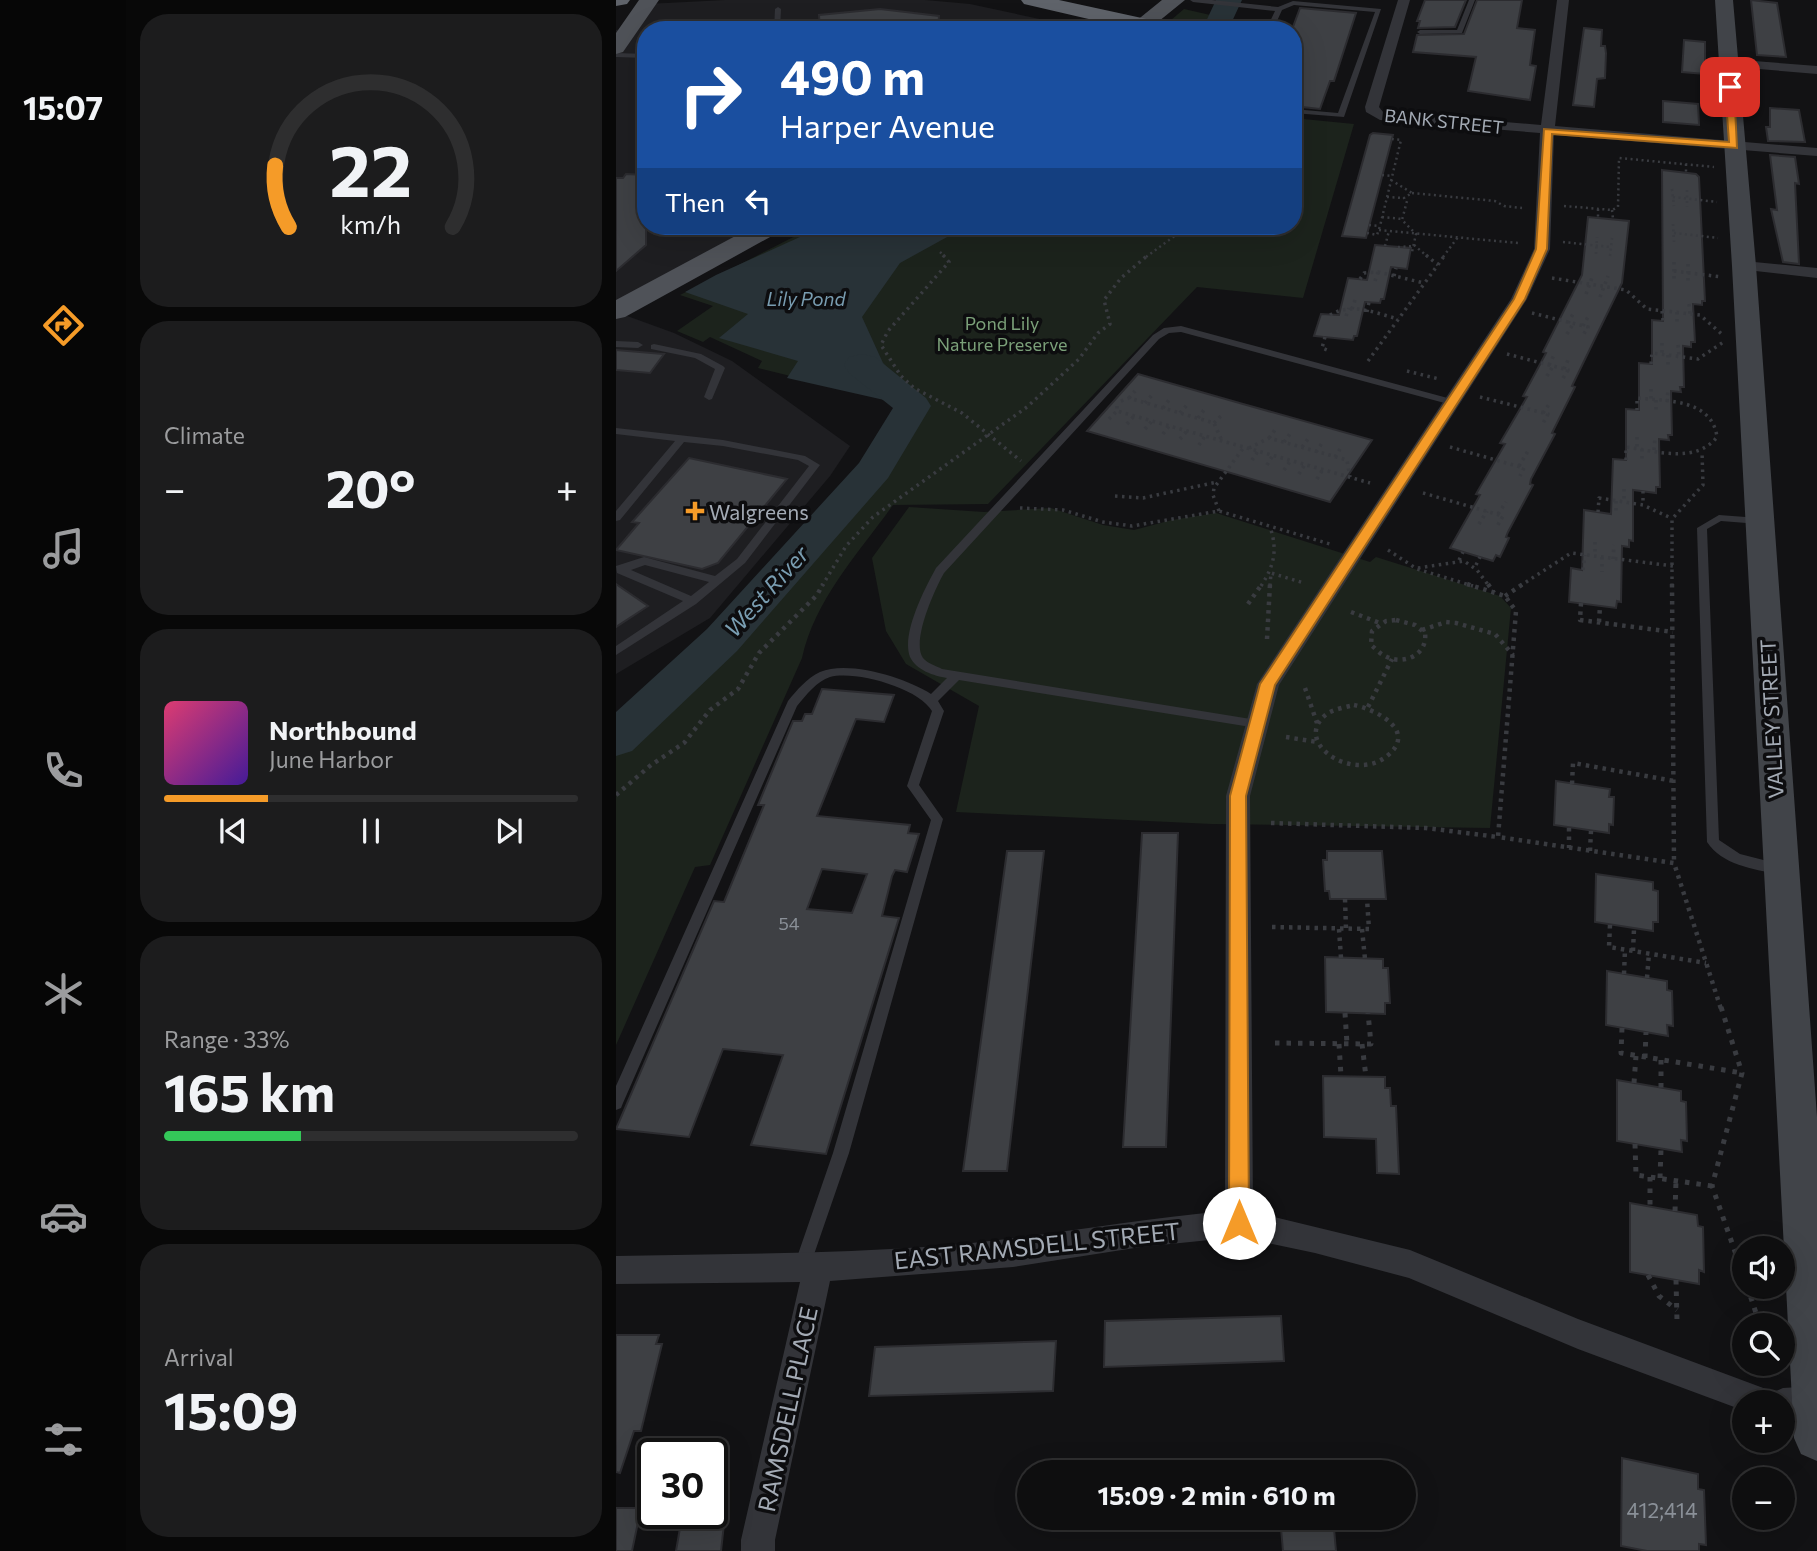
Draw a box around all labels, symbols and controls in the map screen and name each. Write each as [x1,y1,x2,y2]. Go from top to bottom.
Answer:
text: 490 m [780,45,925,105]
icon: right [665,49,756,140]
pin [1700,57,1760,117]
icon: arrive [1711,68,1749,106]
text: 15:07 [23,87,103,127]
street label: BANK STREET [1383,104,1505,138]
text: Harper Avenue [780,105,995,145]
text: 22 [330,123,412,212]
icon: left [739,182,777,220]
text: Then [665,186,725,217]
text: km/h [341,209,401,239]
water label: Lily Pond [767,287,846,310]
icon: directions [39,301,88,350]
park label: Pond Lily Nature Preserve [936,312,1068,355]
text: Climate [164,421,245,449]
text: 20° [326,455,416,519]
text: − [164,464,186,511]
text: + [556,464,578,511]
place label: Walgreens [709,499,809,524]
marker: Walgreens [687,503,703,519]
icon: music [39,524,88,573]
water label: West River [718,539,815,642]
street label: VALLEY STREET [1754,639,1788,799]
text: Northbound [269,714,417,745]
text: June Harbor [269,745,393,773]
icon: phone [39,746,88,795]
icon: previous [214,812,252,850]
icon: pause [352,812,390,850]
icon: next [490,812,528,850]
house number: 54 [778,912,800,934]
icon: climate [39,969,88,1018]
text: Range · 33% [164,1025,290,1053]
text: 165 km [164,1059,335,1123]
position arrow [1202,1186,1276,1260]
icon: car [39,1192,88,1241]
street label: EAST RAMSDELL STREET [893,1216,1181,1274]
map controls [1732,1236,1795,1530]
button: sound [1732,1236,1795,1299]
street label: RAMSDELL PLACE [751,1304,823,1514]
button: search [1732,1313,1795,1376]
text: Arrival [164,1343,234,1371]
text: 15:09 [164,1377,298,1441]
button: + [1732,1390,1795,1453]
icon: filters [39,1415,88,1464]
speed limit sign: 30 [637,1438,728,1529]
button: − [1732,1467,1795,1530]
text: 15:09 · 2 min · 610 m [1097,1479,1336,1510]
house number: 412;414 [1626,1497,1698,1522]

